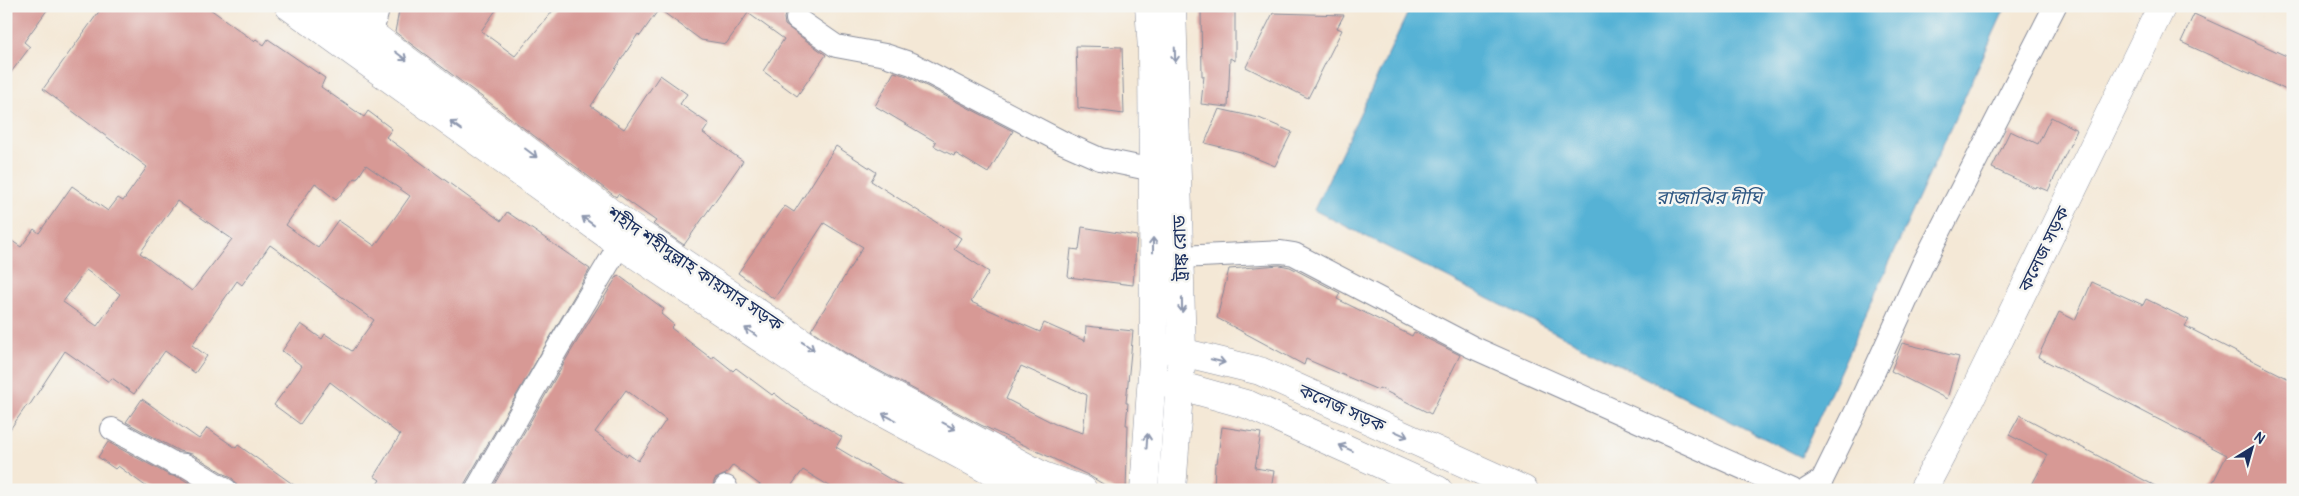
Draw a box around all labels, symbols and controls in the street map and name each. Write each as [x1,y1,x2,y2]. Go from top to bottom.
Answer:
one-way arrow [1170,47,1179,63]
one-way arrow [394,50,407,61]
one-way arrow [449,121,463,131]
one-way arrow [524,148,538,158]
water label: রাজাঝির দীঘি [1656,186,1765,210]
street label: শহীদ শহীদুল্লাহ কায়সার সড়ক [602,201,787,337]
street label: কলেজ সড়ক [2013,202,2075,297]
street label: ট্রাঙ্ক রোড [1168,214,1193,282]
one-way arrow [581,216,595,226]
one-way arrow [1148,237,1158,253]
one-way arrow [1177,296,1187,313]
one-way arrow [744,327,758,337]
one-way arrow [801,341,815,351]
one-way arrow [1210,356,1226,366]
street label: কলেজ সড়ক [1294,379,1389,438]
one-way arrow [882,412,897,421]
one-way arrow [942,421,957,431]
north arrow [2226,424,2276,474]
text: N [2251,428,2268,448]
one-way arrow [1393,430,1408,440]
one-way arrow [1143,433,1152,449]
one-way arrow [1339,443,1354,453]

